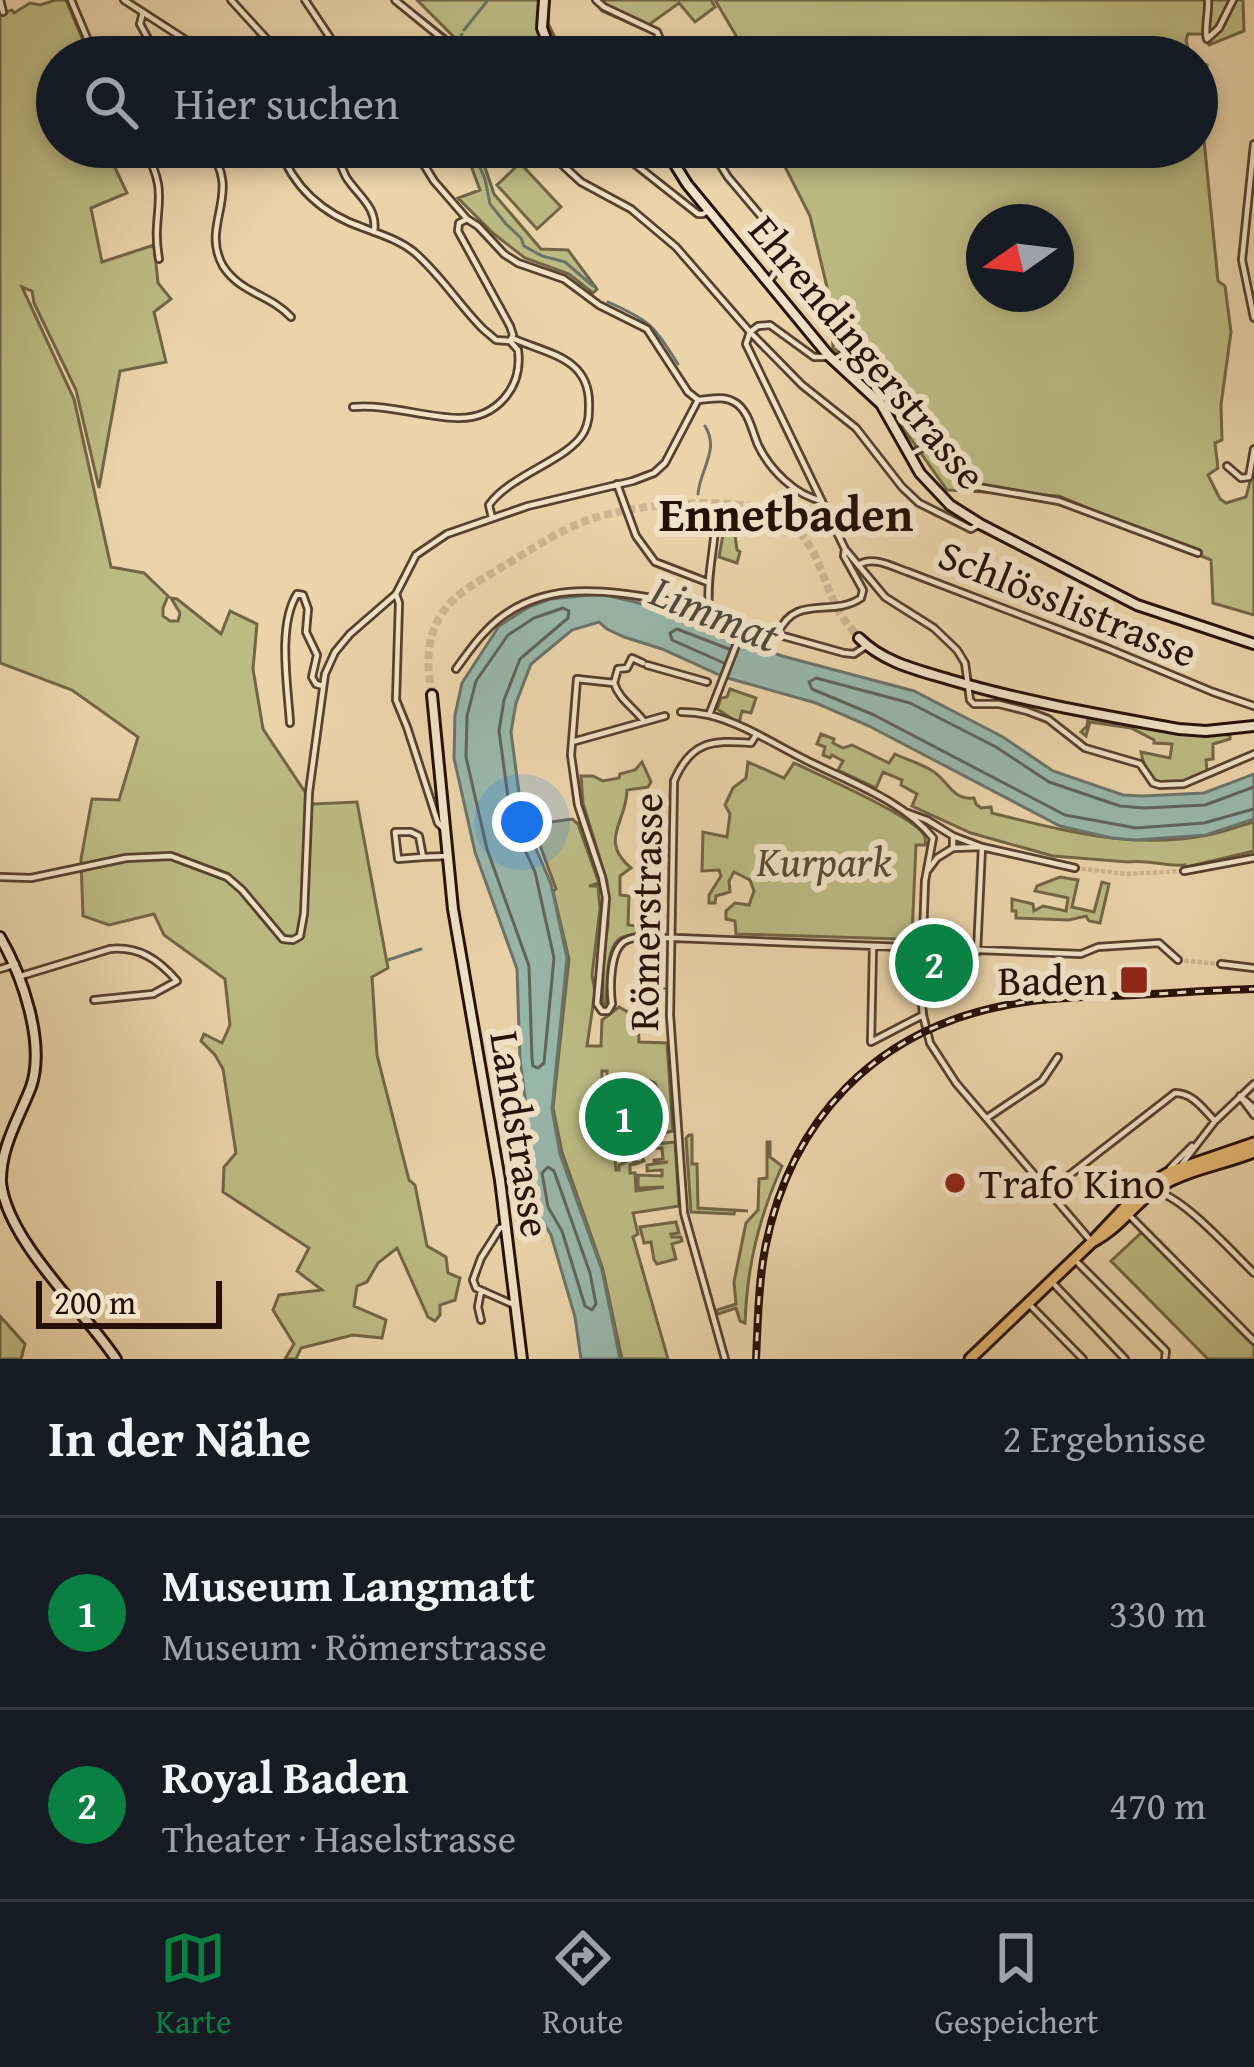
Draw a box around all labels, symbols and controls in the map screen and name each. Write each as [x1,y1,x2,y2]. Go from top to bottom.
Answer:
search box [36,36,1218,168]
icon: search [78,69,144,135]
text: Hier suchen [174,70,399,135]
street label: Ehrendingerstrasse [735,201,1002,502]
north arrow [966,204,1074,312]
district label: Ennetbaden [659,478,913,549]
street label: Schlösslistrasse [930,523,1206,682]
water label: Limmat [640,557,790,668]
your location [492,792,552,852]
street label: Römerstrasse [612,792,677,1032]
park label: Kurpark [756,830,892,891]
pin: 2 [895,918,973,1008]
place label: Baden [998,949,1107,1010]
marker: Baden [1118,964,1150,996]
street label: Landstrasse [475,1027,568,1241]
pin: 1 [585,1072,663,1162]
place label: Trafo Kino [979,1152,1165,1213]
marker: Trafo Kino [942,1170,968,1196]
scale bar [36,1275,222,1328]
text: 200 m [54,1278,136,1326]
text: In der Nähe [48,1400,311,1475]
text: 2 Ergebnisse [1003,1409,1206,1466]
text: Museum Langmatt [162,1552,535,1617]
text: 1 [77,1584,97,1641]
text: 330 m [1109,1584,1206,1641]
text: Museum · Römerstrasse [162,1617,547,1674]
text: Royal Baden [162,1744,409,1809]
text: 2 [77,1776,97,1833]
text: 470 m [1109,1776,1206,1833]
text: Theater · Haselstrasse [162,1809,516,1866]
tab: Karte [156,1925,231,2045]
tab: Route [543,1925,623,2045]
tab: Gespeichert [934,1925,1098,2045]

